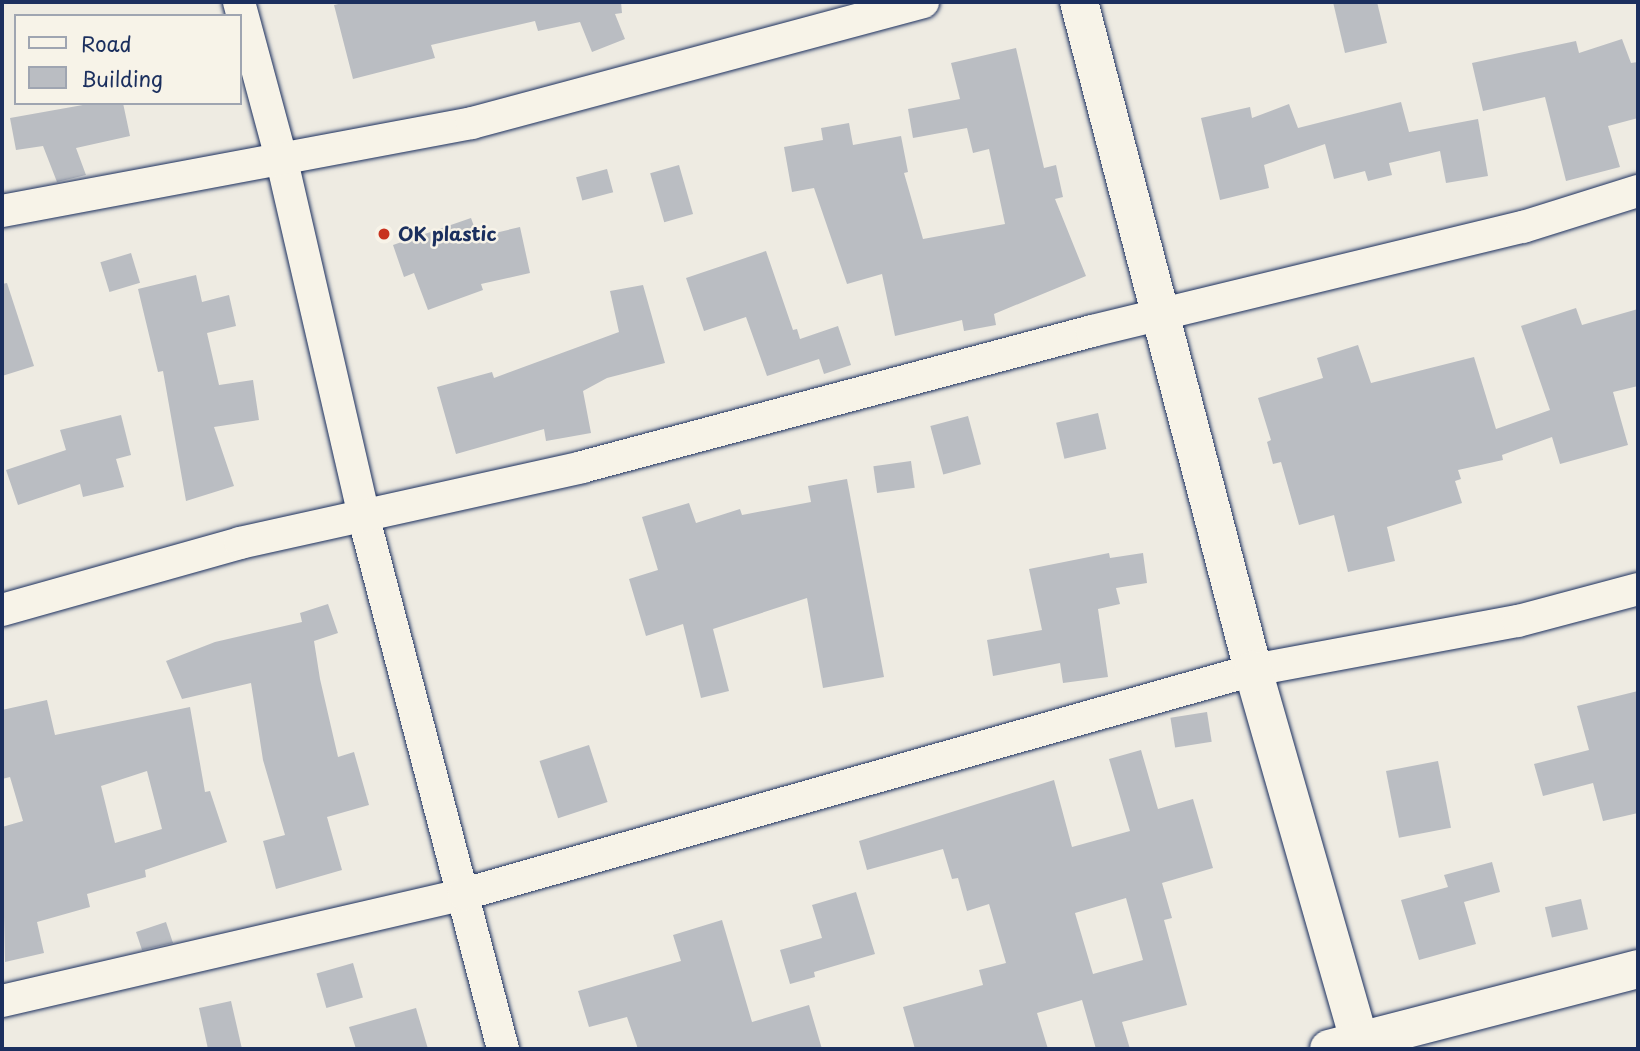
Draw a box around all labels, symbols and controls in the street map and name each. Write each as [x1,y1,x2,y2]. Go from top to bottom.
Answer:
legend [14,14,242,105]
text: Road [81,27,132,59]
text: Building [81,62,163,94]
place label: OK plastic [398,223,498,245]
marker: OK plastic [376,226,392,242]

